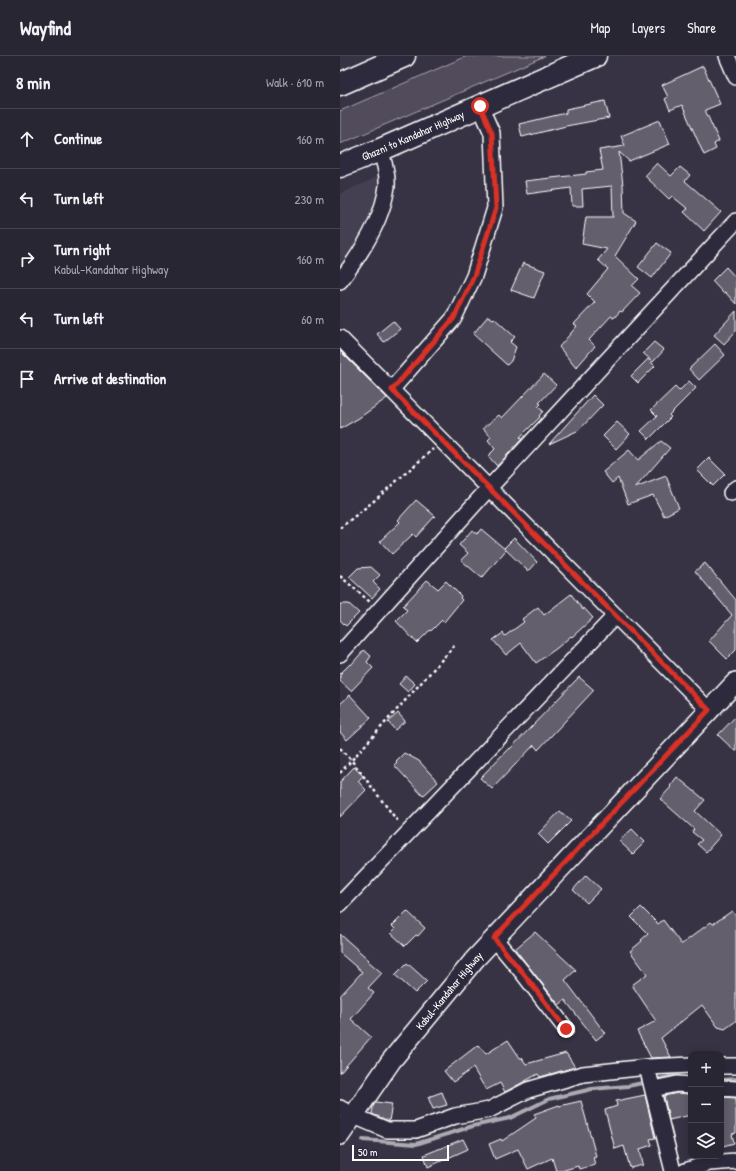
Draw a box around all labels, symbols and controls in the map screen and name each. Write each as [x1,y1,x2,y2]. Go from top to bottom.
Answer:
text: Wayfind [20,15,71,41]
text: Map [590,18,610,37]
text: Layers [632,18,665,37]
text: Share [687,18,716,37]
text: 8 min [16,71,50,94]
text: Walk · 610 m [266,73,324,91]
route start [471,97,489,115]
street label: Ghazni to Kandahar Highway [360,107,467,164]
icon: ahead [16,128,38,150]
text: Continue [54,128,102,149]
text: 160 m [296,130,324,148]
icon: left [16,188,38,210]
text: Turn left [54,188,104,209]
text: 230 m [294,190,324,208]
text: Turn right [54,239,110,260]
icon: right [16,248,38,270]
text: 160 m [296,250,324,268]
text: Kabul–Kandahar Highway [54,260,169,278]
icon: left [16,308,38,330]
text: Turn left [54,308,104,329]
text: 60 m [301,310,324,328]
icon: arrive [16,368,38,390]
text: Arrive at destination [54,368,166,389]
street label: Kabul–Kandahar Highway [413,948,486,1033]
route end [557,1020,575,1038]
map controls [688,1051,724,1159]
button: + [688,1051,724,1087]
button: − [688,1087,724,1123]
button: layers [688,1123,724,1159]
scale bar [352,1143,449,1162]
text: 50 m [358,1145,378,1159]

